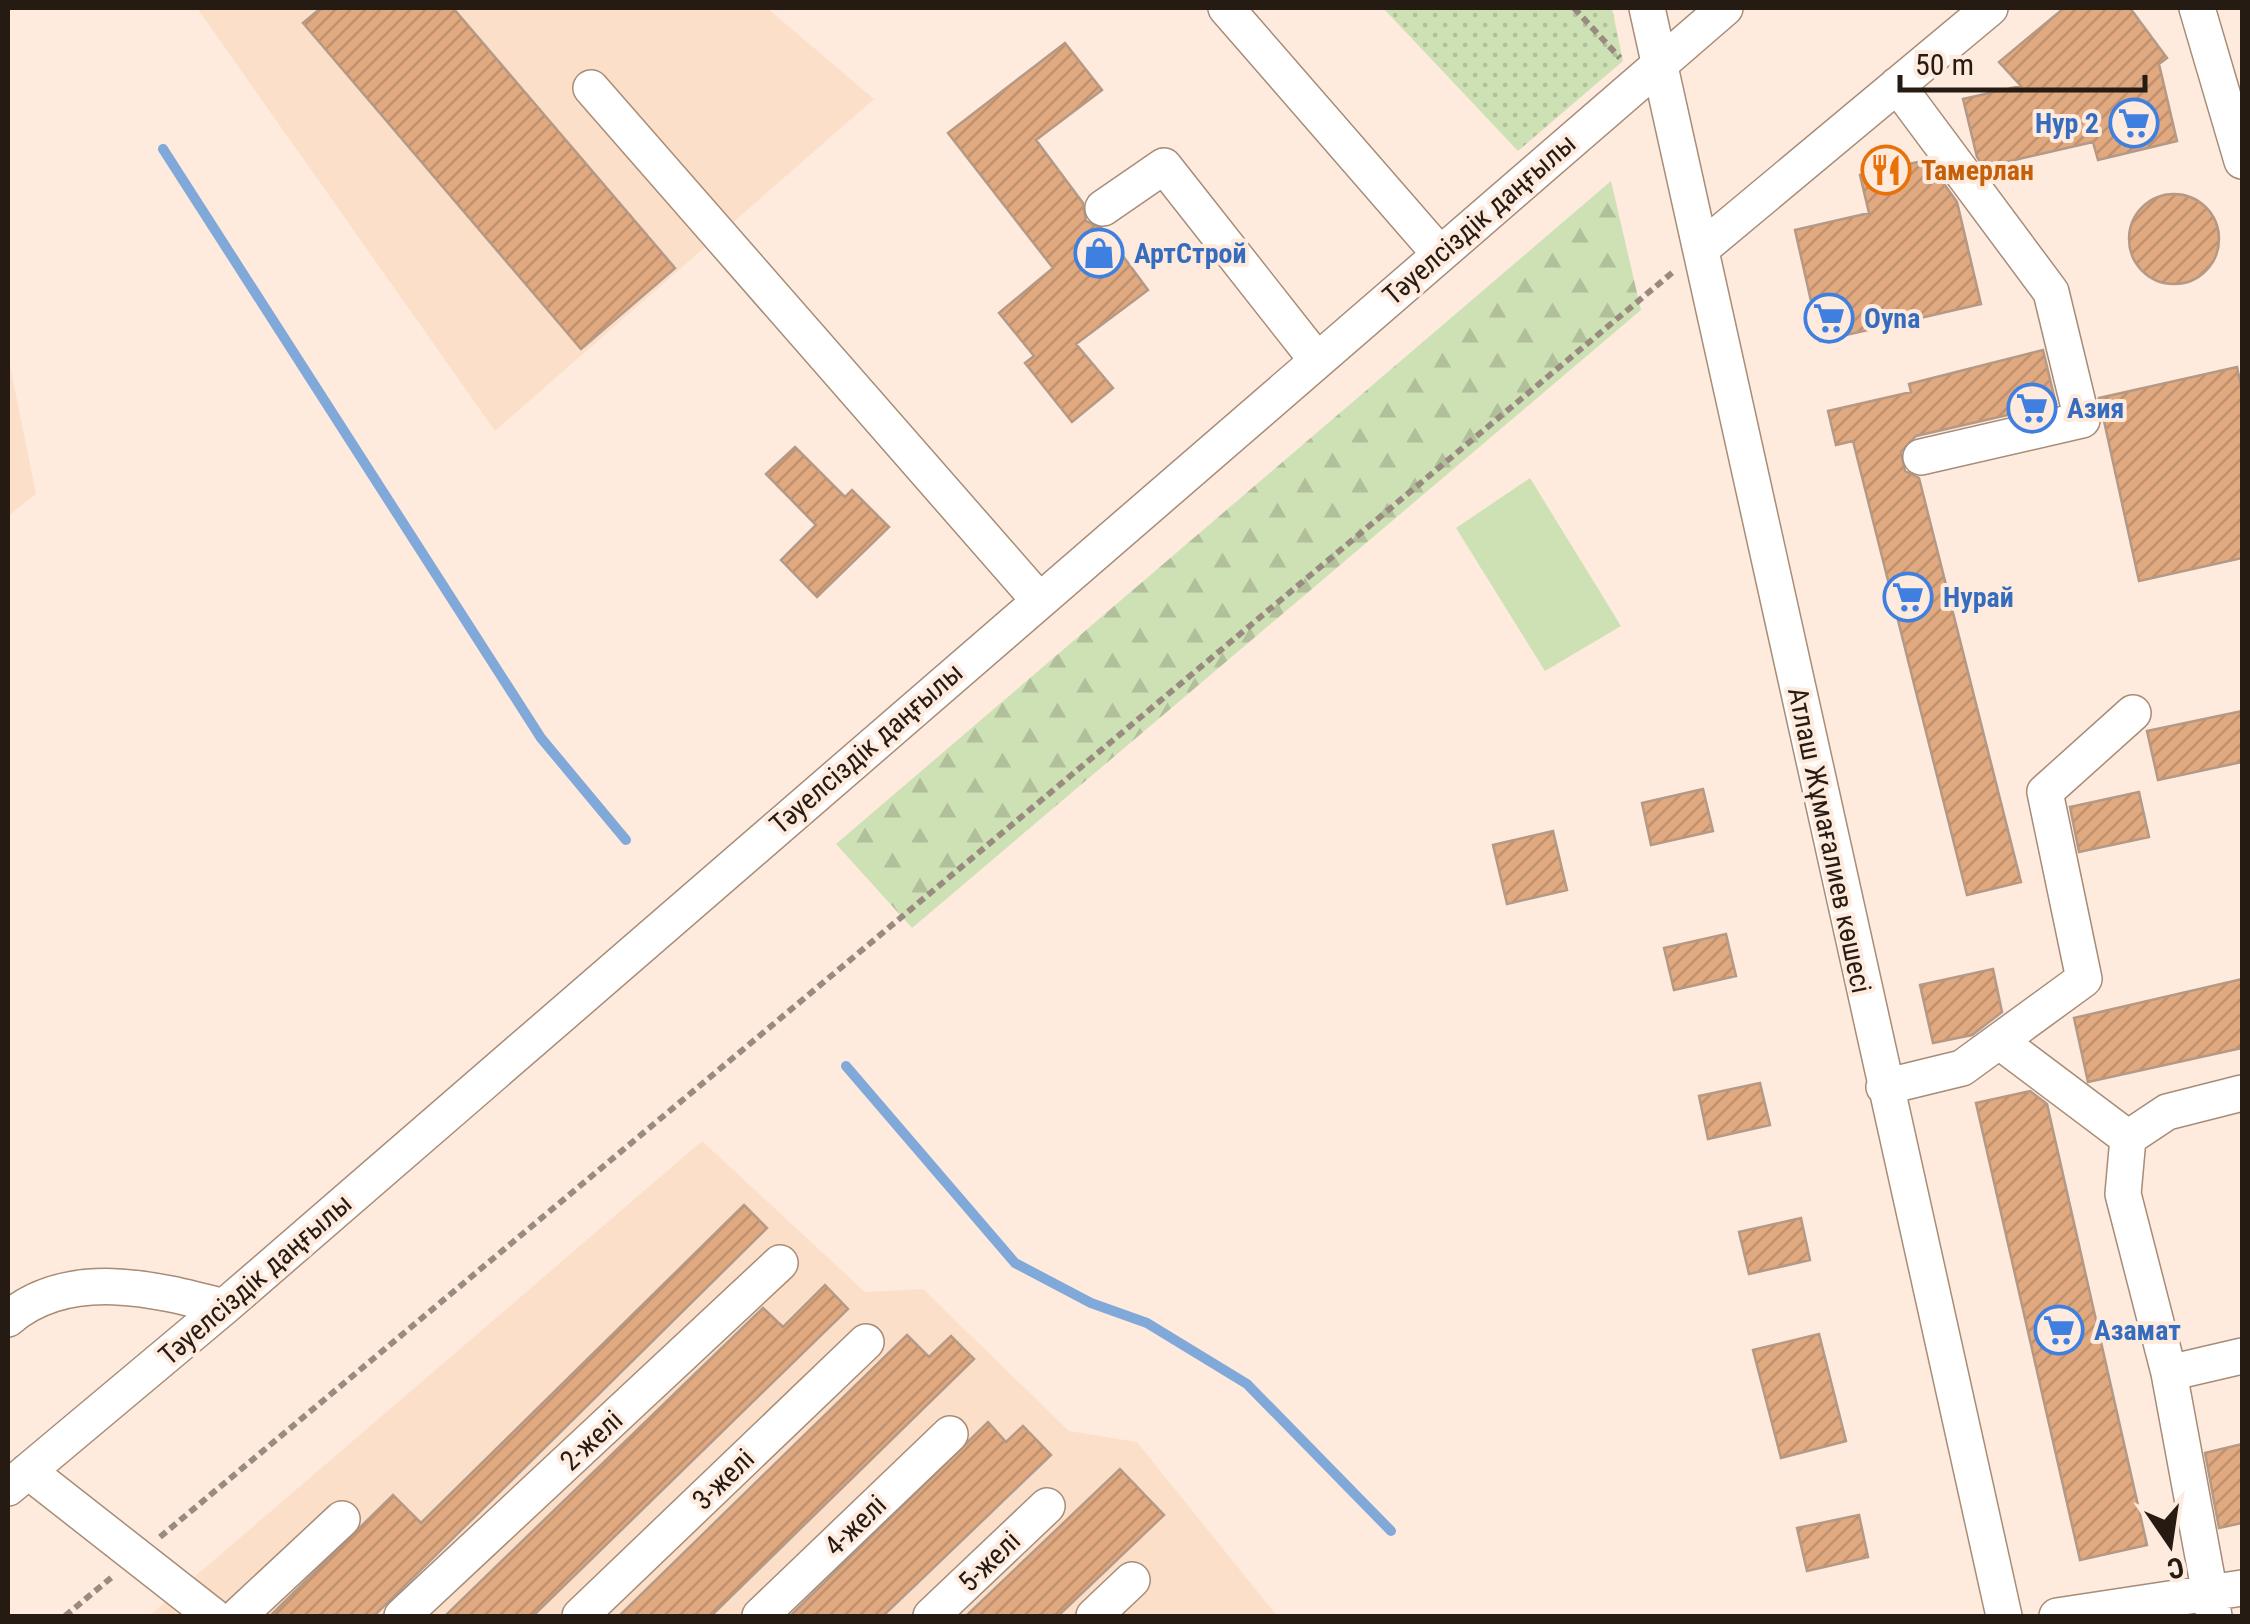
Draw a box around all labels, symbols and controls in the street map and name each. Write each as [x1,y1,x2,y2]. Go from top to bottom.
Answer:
scale bar [1900,30,2145,92]
text: 50 m [1915,47,1974,82]
supermarket icon: Нур 2 [2108,97,2160,149]
place label: Нур 2 [2035,107,2099,140]
street label: Тәуелсіздік даңғылы [1376,127,1582,312]
restaurant icon: Тамерлан [1860,144,1912,196]
place label: Тамерлан [1921,154,2034,187]
shop icon: АртСтрой [1073,227,1125,279]
place label: АртСтрой [1134,237,1247,270]
supermarket icon: Oyna [1803,292,1855,344]
place label: Oyna [1864,302,1920,335]
supermarket icon: Азия [2006,382,2058,434]
place label: Азия [2067,392,2124,425]
supermarket icon: Нурай [1882,571,1934,623]
place label: Нурай [1943,581,2014,614]
street label: Тәуелсіздік даңғылы [763,656,969,841]
street label: Атлаш Жұмағалиев көшесі [1781,684,1878,996]
street label: Тәуелсіздік даңғылы [152,1187,358,1372]
supermarket icon: Азамат [2033,1304,2085,1356]
place label: Азамат [2094,1314,2181,1347]
street label: 2-желі [553,1403,629,1477]
street label: 3-желі [686,1442,761,1517]
street label: 4-желі [818,1488,893,1563]
north arrow [2120,1494,2220,1594]
street label: 5-желі [952,1524,1027,1599]
text: С [2164,1550,2187,1586]

